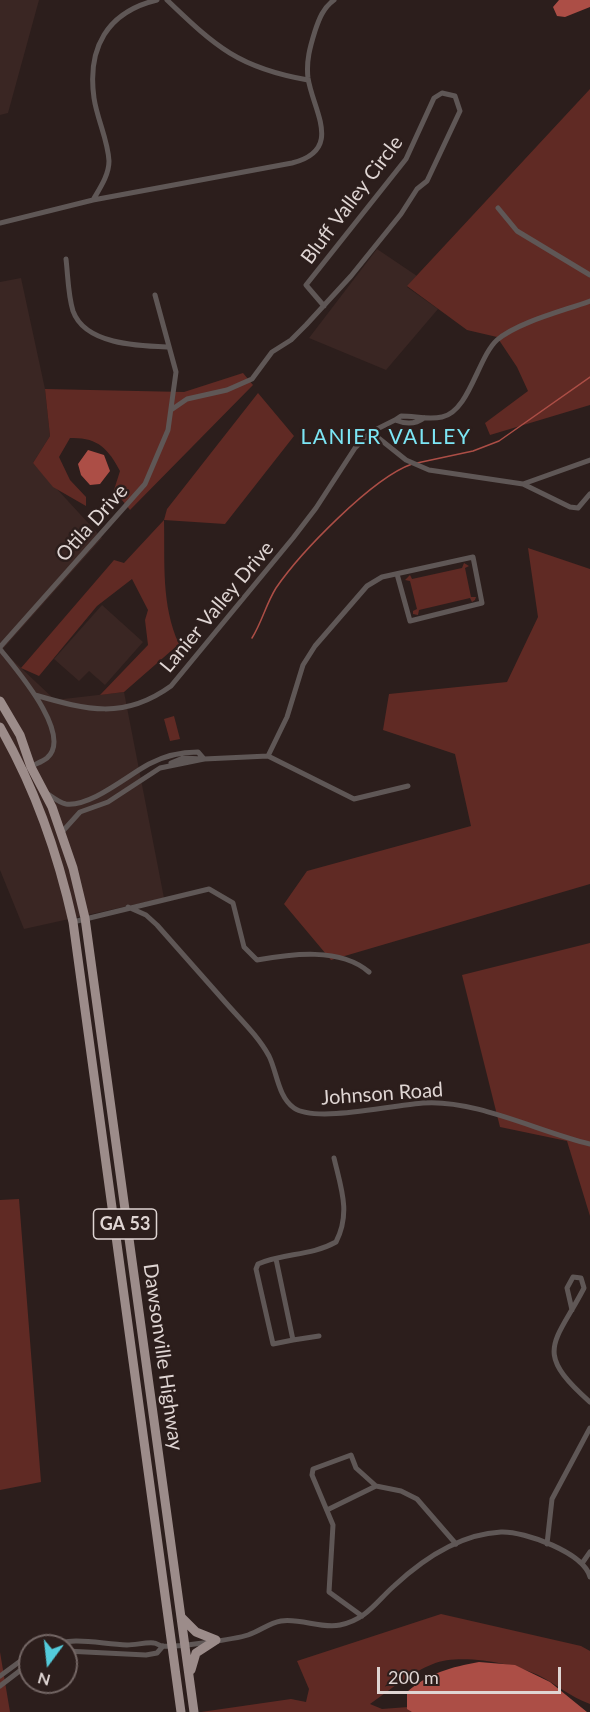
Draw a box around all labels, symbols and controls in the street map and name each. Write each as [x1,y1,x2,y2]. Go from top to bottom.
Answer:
street label: Bluff Valley Circle [296,131,408,269]
district label: LANIER VALLEY [300,424,472,450]
street label: Otila Drive [51,479,133,567]
street label: Lanier Valley Drive [155,536,279,678]
street label: Johnson Road [320,1078,444,1110]
road number: GA 53 [94,1209,156,1239]
street label: Dawsonville Highway [138,1262,188,1452]
north arrow [18,1634,78,1694]
scale bar [380,1655,564,1693]
text: 200 m [388,1666,439,1688]
text: N [35,1669,52,1691]

